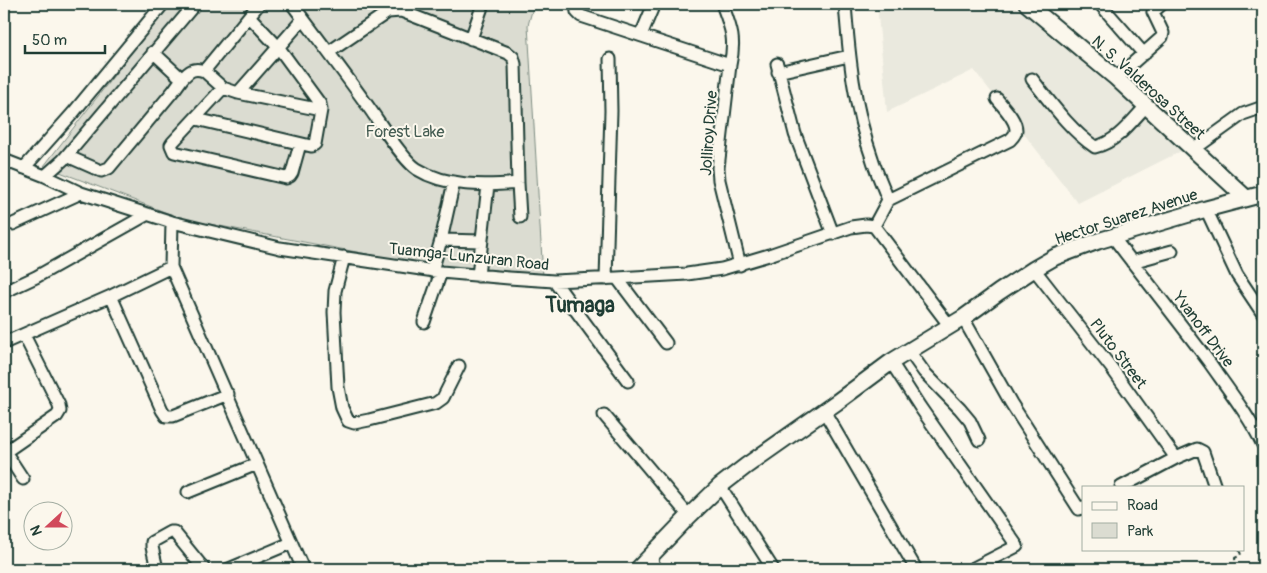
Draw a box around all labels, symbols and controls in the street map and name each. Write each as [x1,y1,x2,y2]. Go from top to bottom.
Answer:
scale bar [25,22,105,54]
text: 50 m [32,31,67,50]
street label: N. S. Valderosa Street [1087,31,1210,144]
street label: Jolliroy Drive [696,90,722,176]
park label: Forest Lake [366,122,445,142]
street label: Hector Suarez Avenue [1052,184,1200,249]
street label: Tuamga-Lunzuran Road [388,239,550,275]
street label: Yvanoff Drive [1168,287,1238,371]
district label: Tumaga [544,292,615,319]
street label: Pluto Street [1085,315,1151,393]
legend [1082,486,1244,550]
text: Road [1127,496,1158,515]
north arrow [22,500,72,550]
text: Park [1127,522,1154,541]
text: N [27,523,46,538]

